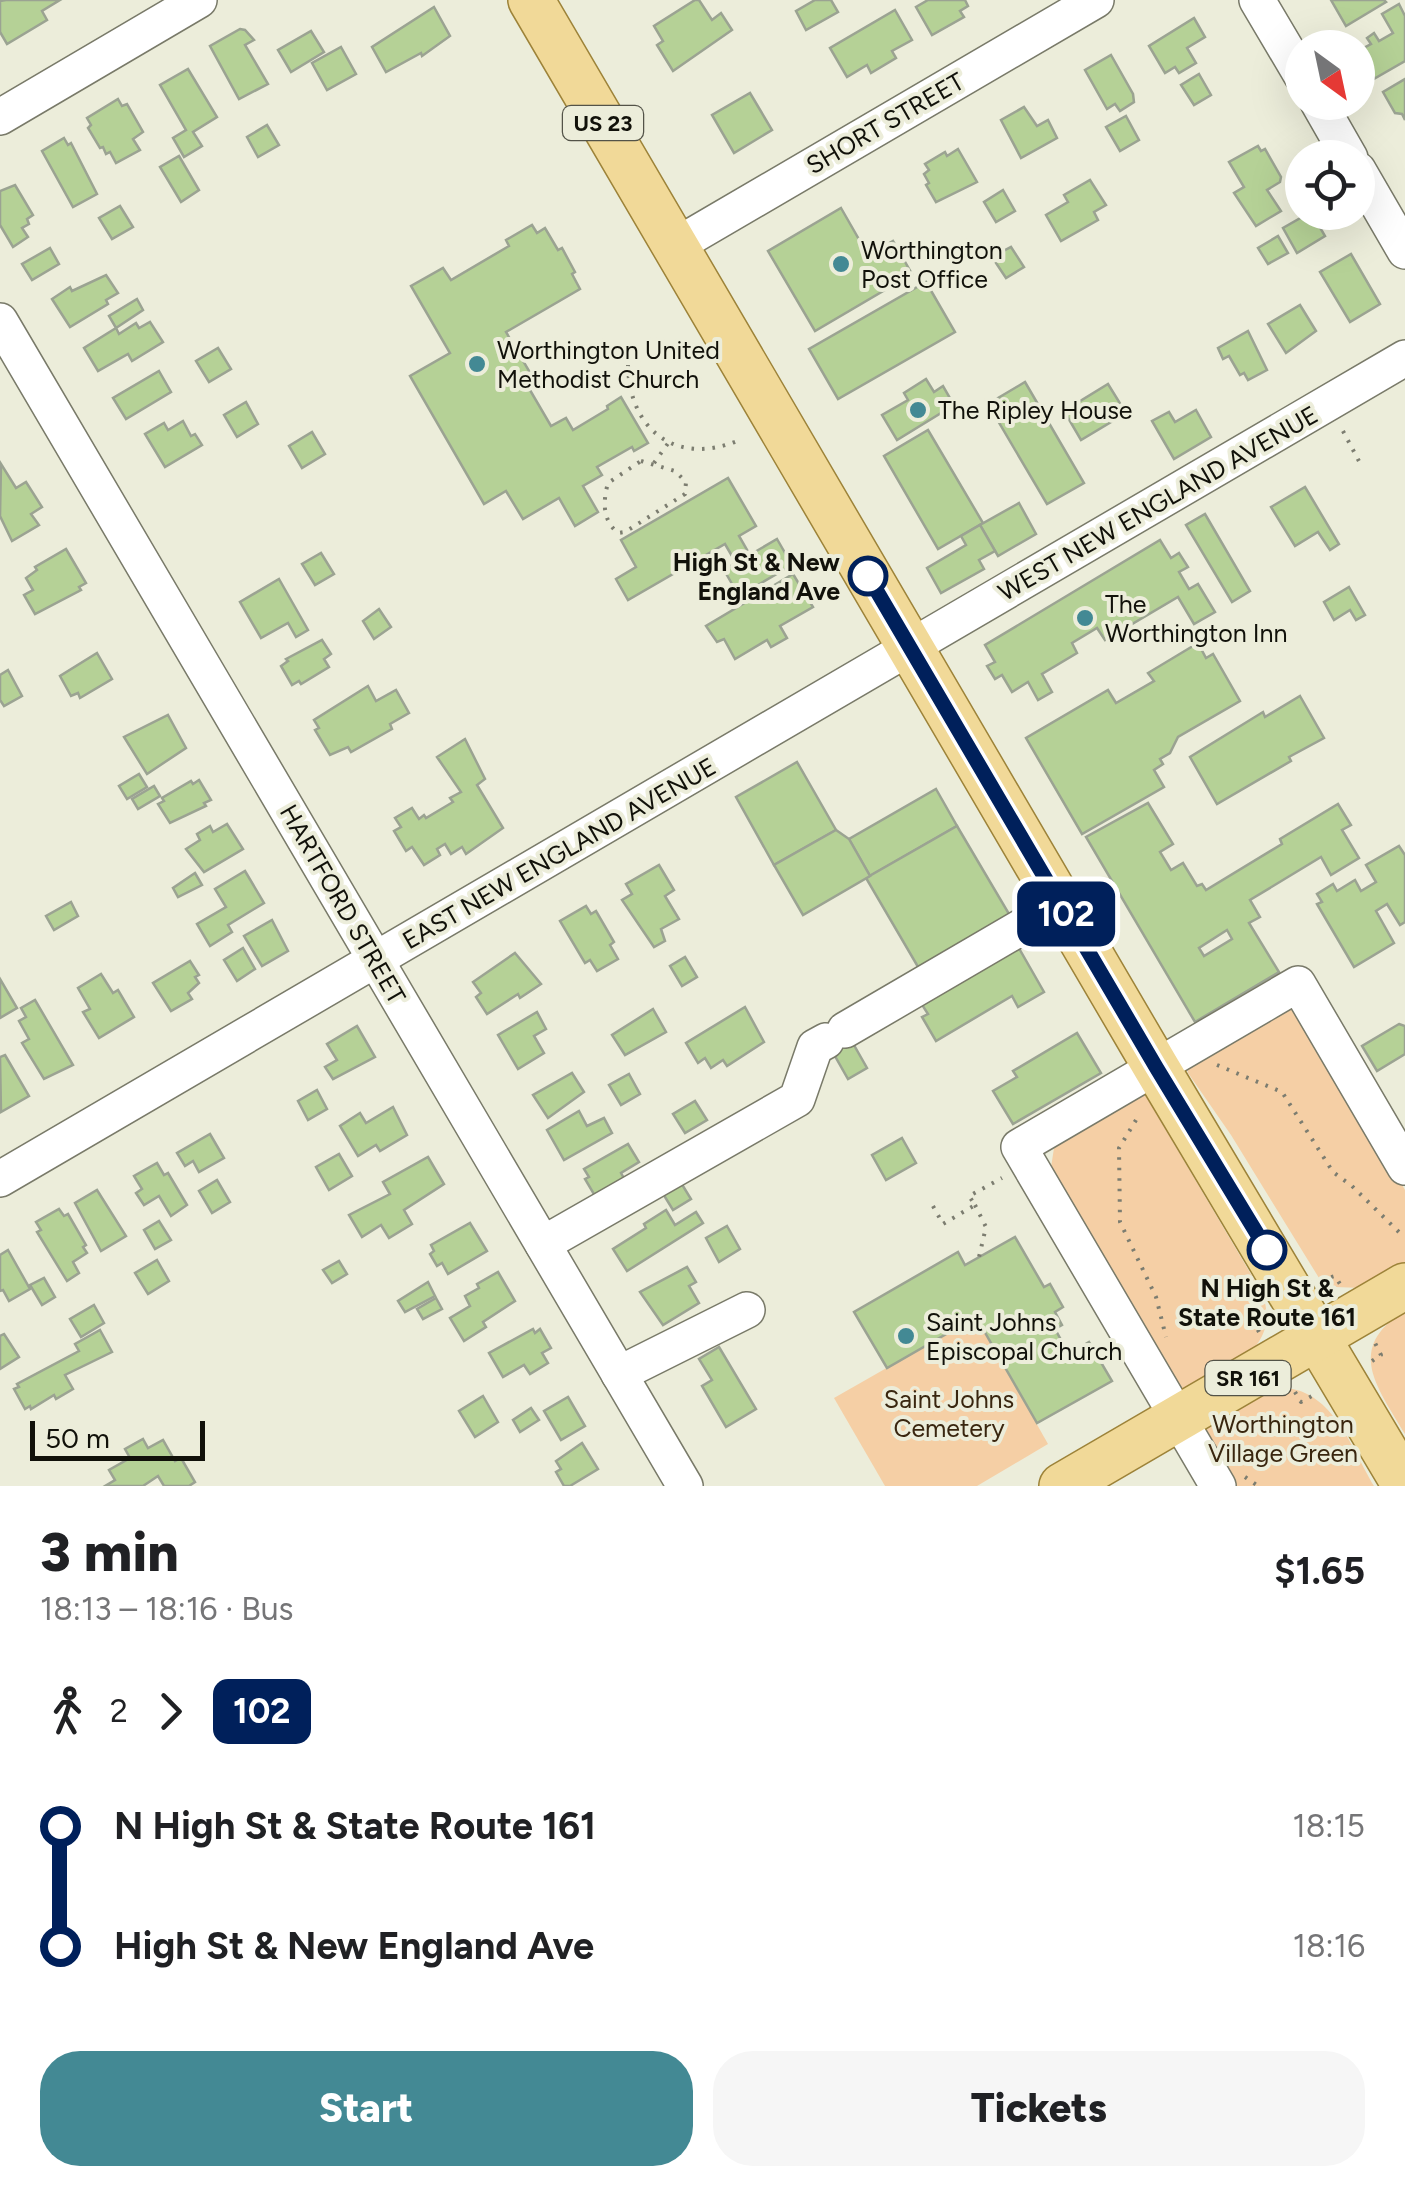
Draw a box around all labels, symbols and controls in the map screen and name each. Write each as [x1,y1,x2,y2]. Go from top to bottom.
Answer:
north arrow [1285,30,1375,120]
map controls [1285,30,1375,230]
street label: SHORT STREET [801,66,969,180]
road number: US 23 [563,106,643,140]
button: locate [1285,140,1375,230]
place label: Worthington Post Office [861,235,1003,294]
marker: Worthington Post Office [830,253,852,275]
place label: Worthington United Methodist Church [497,335,720,394]
marker: Worthington United Methodist Church [466,353,488,375]
place label: The Ripley House [938,395,1132,425]
marker: The Ripley House [907,399,929,421]
street label: WEST NEW ENGLAND AVENUE [993,399,1323,607]
place label: High St & New England Ave [673,547,840,606]
marker: High St & New England Ave [849,557,887,595]
place label: The Worthington Inn [1105,589,1287,648]
marker: The Worthington Inn [1074,607,1096,629]
street label: EAST NEW ENGLAND AVENUE [397,751,721,955]
street label: HARTFORD STREET [274,799,412,1009]
line badge: 102 [1008,882,1124,946]
text: 102 [1037,893,1095,935]
marker: N High St & State Route 161 [1248,1231,1286,1269]
place label: N High St & State Route 161 [1178,1273,1356,1332]
place label: Saint Johns Episcopal Church [926,1307,1122,1366]
marker: Saint Johns Episcopal Church [895,1325,917,1347]
road number: SR 161 [1206,1361,1290,1395]
park label: Saint Johns Cemetery [884,1384,1014,1443]
park label: Worthington Village Green [1208,1409,1358,1468]
scale bar [30,1416,205,1460]
text: 50 m [45,1421,110,1455]
text: 3 min [40,1519,179,1585]
text: $1.65 [1274,1548,1365,1594]
text: 18:13 – 18:16 · Bus [40,1590,294,1628]
icon: walk [40,1684,95,1739]
icon: forward [143,1684,198,1739]
text: 102 [233,1690,291,1732]
text: 2 [110,1692,128,1730]
text: N High St & State Route 161 [114,1803,596,1849]
text: 18:15 [1292,1807,1365,1845]
text: High St & New England Ave [114,1923,594,1969]
text: 18:16 [1293,1927,1365,1965]
button: Start [40,2051,693,2166]
button: Tickets [713,2051,1365,2166]

